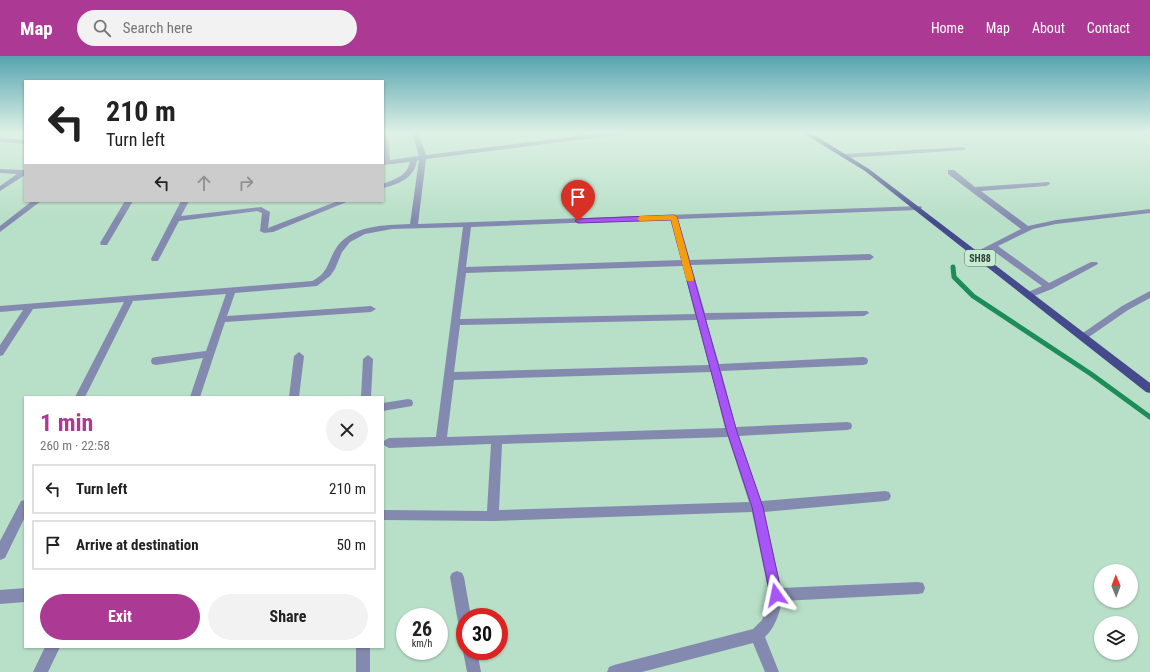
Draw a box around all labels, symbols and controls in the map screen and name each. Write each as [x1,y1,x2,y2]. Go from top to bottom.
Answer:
search box [77,10,357,46]
text: Map [20,17,53,40]
icon: search [91,17,113,39]
text: Search here [123,19,193,37]
text: Home [931,20,964,36]
text: Map [986,20,1010,36]
text: About [1032,20,1065,36]
text: Contact [1087,20,1130,36]
text: 210 m [106,95,176,128]
icon: left [40,96,92,148]
text: Turn left [106,129,165,150]
icon: left [151,172,173,194]
icon: ahead [193,172,215,194]
icon: right [235,172,257,194]
pin [561,180,595,221]
icon: arrive [567,186,589,208]
road number: SH88 [965,250,995,266]
text: 1 min [40,409,93,437]
button: close [326,409,368,451]
text: 260 m · 22:58 [40,438,110,453]
icon: left [42,478,64,500]
text: Turn left [76,480,127,498]
text: 210 m [329,480,366,498]
icon: arrive [42,534,64,556]
text: Arrive at destination [76,536,199,554]
text: 50 m [336,536,366,554]
north arrow [1094,564,1138,608]
map controls [1094,564,1138,660]
position arrow [755,574,797,616]
button: Exit [40,594,200,640]
button: Share [208,594,368,640]
speed limit sign: 30 [456,608,508,660]
button: layers [1094,616,1138,660]
text: 26 [412,617,432,641]
text: km/h [412,638,432,649]

